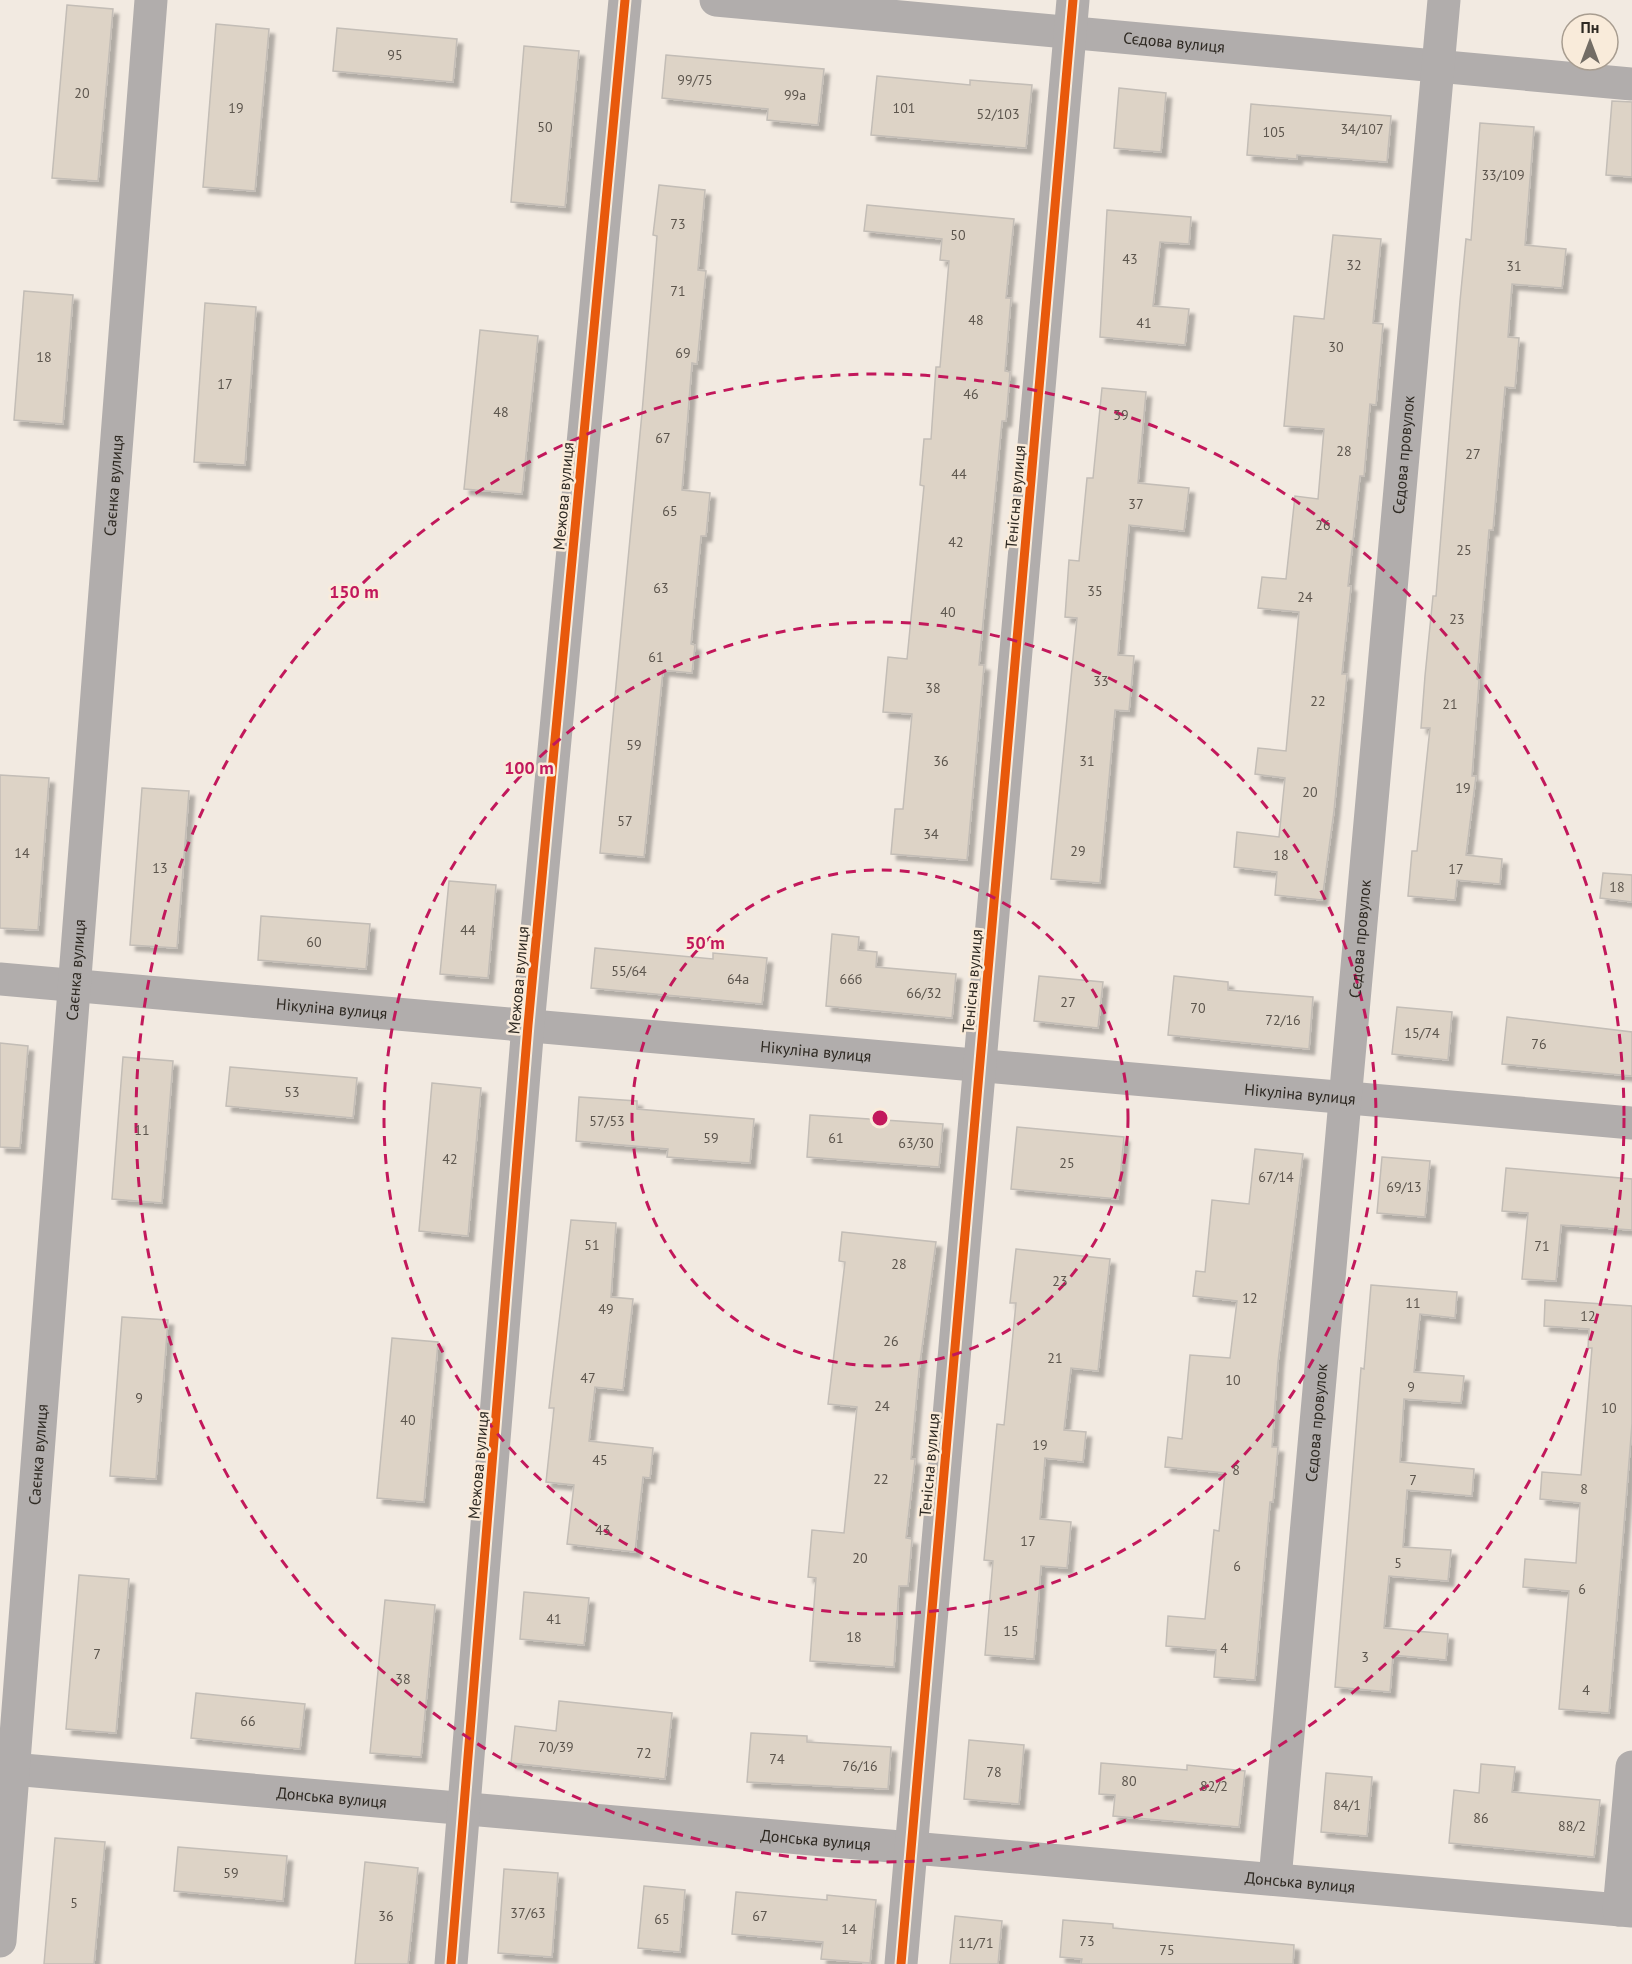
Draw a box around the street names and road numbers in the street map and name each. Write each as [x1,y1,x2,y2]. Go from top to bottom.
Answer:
street label: Сєдова вулиця [1122,27,1226,57]
street label: Сєдова провулок [1388,394,1418,515]
street label: Саєнка вулиця [99,434,127,537]
street label: Межова вулиця [548,441,578,551]
street label: Тенісна вулиця [1000,444,1030,550]
street label: Сєдова провулок [1344,878,1375,999]
street label: Саєнка вулиця [62,919,89,1021]
street label: Межова вулиця [503,925,533,1035]
street label: Тенісна вулиця [957,928,987,1034]
street label: Нікуліна вулиця [275,993,388,1023]
street label: Нікуліна вулиця [759,1036,872,1066]
street label: Нікуліна вулиця [1243,1079,1356,1109]
street label: Сєдова провулок [1301,1362,1331,1483]
street label: Саєнка вулиця [24,1403,52,1506]
street label: Межова вулиця [463,1410,493,1520]
street label: Тенісна вулиця [914,1412,944,1518]
street label: Донська вулиця [276,1782,388,1812]
street label: Донська вулиця [760,1825,872,1854]
street label: Донська вулиця [1244,1867,1356,1897]

